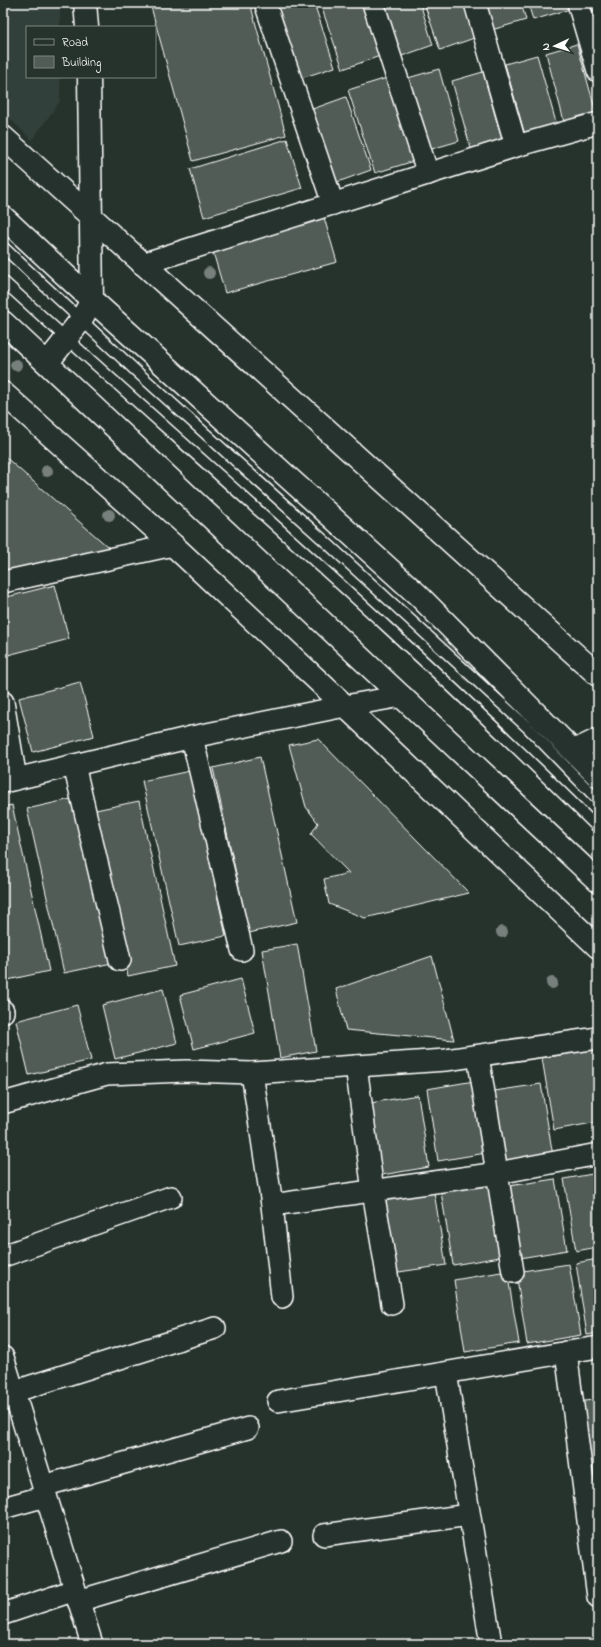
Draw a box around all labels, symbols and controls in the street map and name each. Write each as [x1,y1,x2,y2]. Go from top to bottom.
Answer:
legend [26,26,156,78]
north arrow [535,26,575,66]
text: Road [62,34,88,52]
text: N [538,42,554,51]
text: Building [61,54,101,73]

